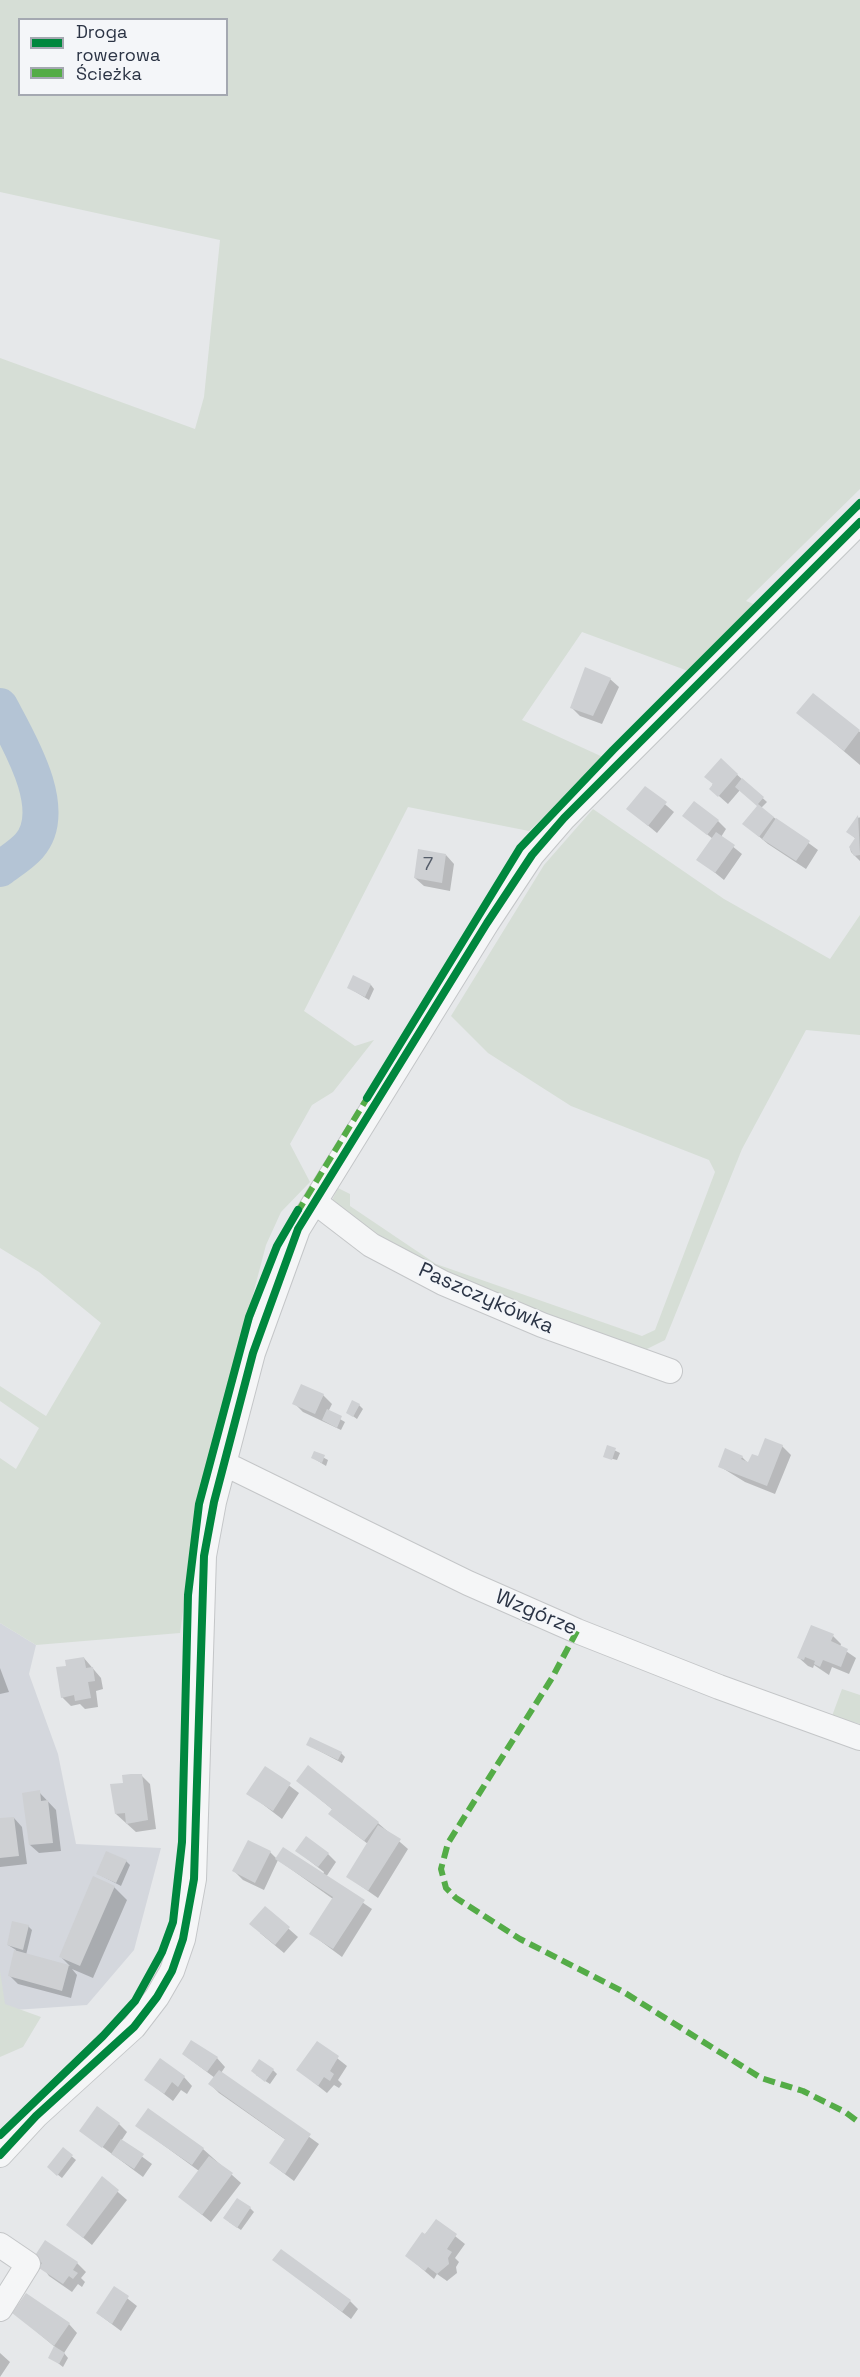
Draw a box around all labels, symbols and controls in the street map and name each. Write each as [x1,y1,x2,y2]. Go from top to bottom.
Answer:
legend [18,18,228,96]
text: Droga rowerowa [76,20,160,66]
text: Ścieżka [76,62,142,85]
house number: 7 [423,854,433,876]
street label: Paszczykówka [414,1258,558,1340]
street label: Wzgórze [491,1585,581,1641]

